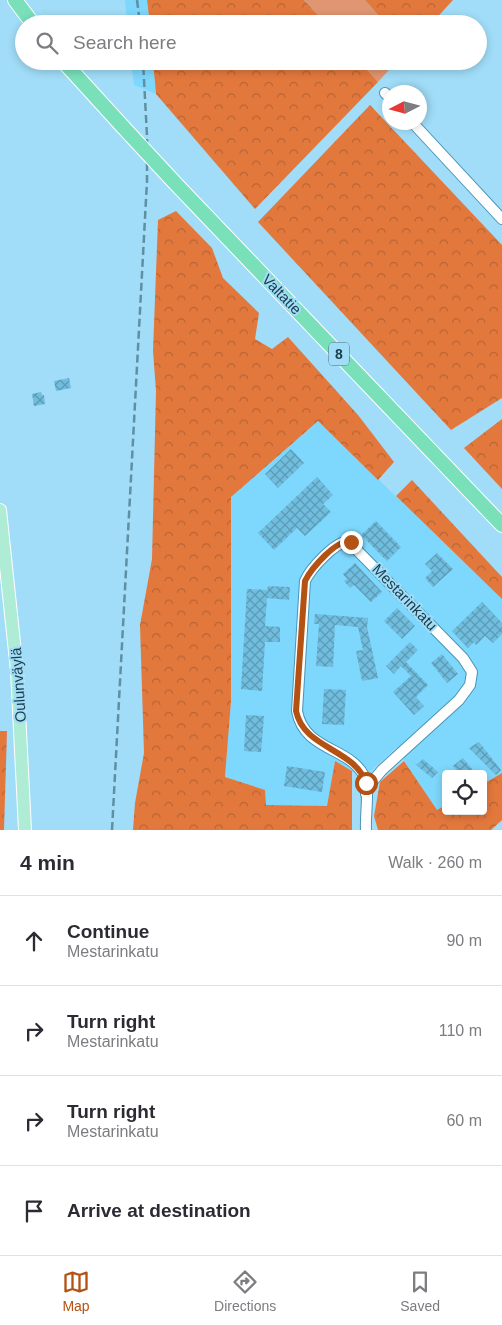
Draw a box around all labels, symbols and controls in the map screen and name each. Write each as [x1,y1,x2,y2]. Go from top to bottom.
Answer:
search box [15,15,487,70]
icon: search [33,29,61,57]
text: Search here [73,32,177,53]
north arrow [382,85,427,130]
street label: Valtatie [259,270,305,318]
road number: 8 [329,342,349,366]
route end [340,531,363,554]
street label: Mestarinkatu [369,560,441,634]
street label: Oulunväylä [7,646,29,723]
map controls [442,770,487,815]
button: locate [442,770,487,815]
route start [355,772,378,795]
text: 4 min [20,851,75,874]
text: Walk · 260 m [388,854,482,871]
text: Continue [67,921,149,942]
icon: ahead [20,927,48,955]
text: 90 m [446,932,482,949]
text: Mestarinkatu [67,943,159,960]
text: Turn right [67,1011,155,1032]
icon: right [20,1017,48,1045]
text: 110 m [439,1022,482,1039]
text: Mestarinkatu [67,1033,159,1050]
text: Turn right [67,1101,155,1122]
icon: right [20,1107,48,1135]
text: 60 m [446,1112,482,1129]
text: Mestarinkatu [67,1123,159,1140]
icon: arrive [20,1197,48,1225]
text: Arrive at destination [67,1200,251,1221]
tab: Map [62,1268,90,1314]
tab: Directions [214,1268,276,1314]
tab: Saved [400,1268,440,1314]

